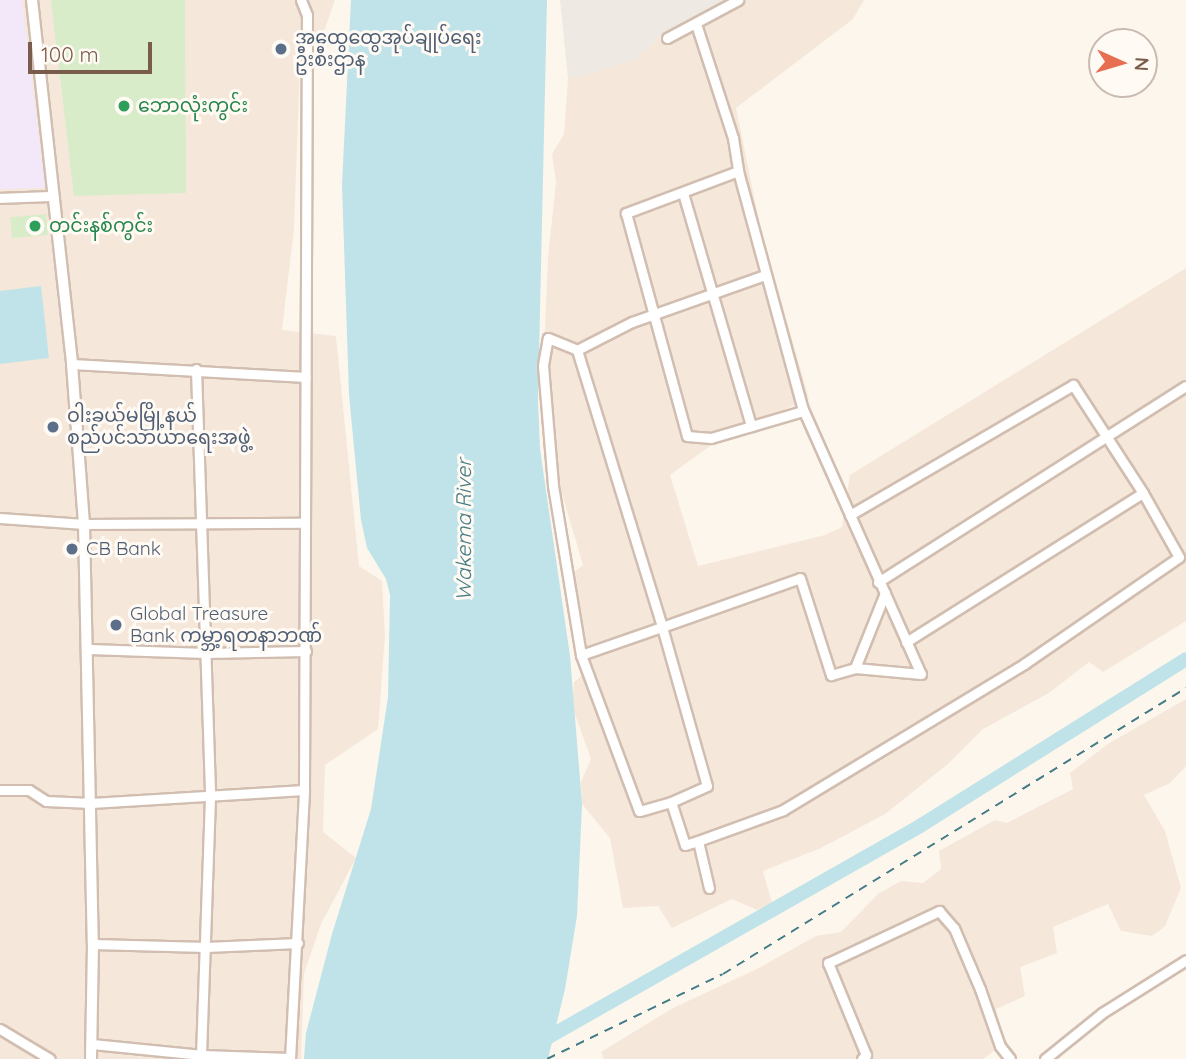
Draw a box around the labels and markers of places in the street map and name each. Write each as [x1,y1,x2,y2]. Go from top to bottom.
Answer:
place label: အထွေထွေအုပ်ချုပ်ရေး ဦးစီးဌာန [295,27,482,71]
marker: အထွေထွေအုပ်ချုပ်ရေး ဦးစီးဌာန [273,41,289,57]
place label: ဘောလုံးကွင်း [138,95,248,117]
marker: ဘောလုံးကွင်း [116,98,132,114]
place label: တင်းနစ်ကွင်း [49,215,153,237]
marker: တင်းနစ်ကွင်း [27,218,43,234]
place label: ဝါးခယ်မမြို့နယ် စည်ပင်သာယာရေးအဖွဲ့ [67,405,251,449]
marker: ဝါးခယ်မမြို့နယ် စည်ပင်သာယာရေးအဖွဲ့ [45,419,61,435]
place label: CB Bank [86,538,161,560]
marker: CB Bank [64,541,80,557]
place label: Global Treasure Bank ကမ္ဘာ့ရတနာဘဏ် [130,603,322,647]
marker: Global Treasure Bank ကမ္ဘာ့ရတနာဘဏ် [108,617,124,633]

